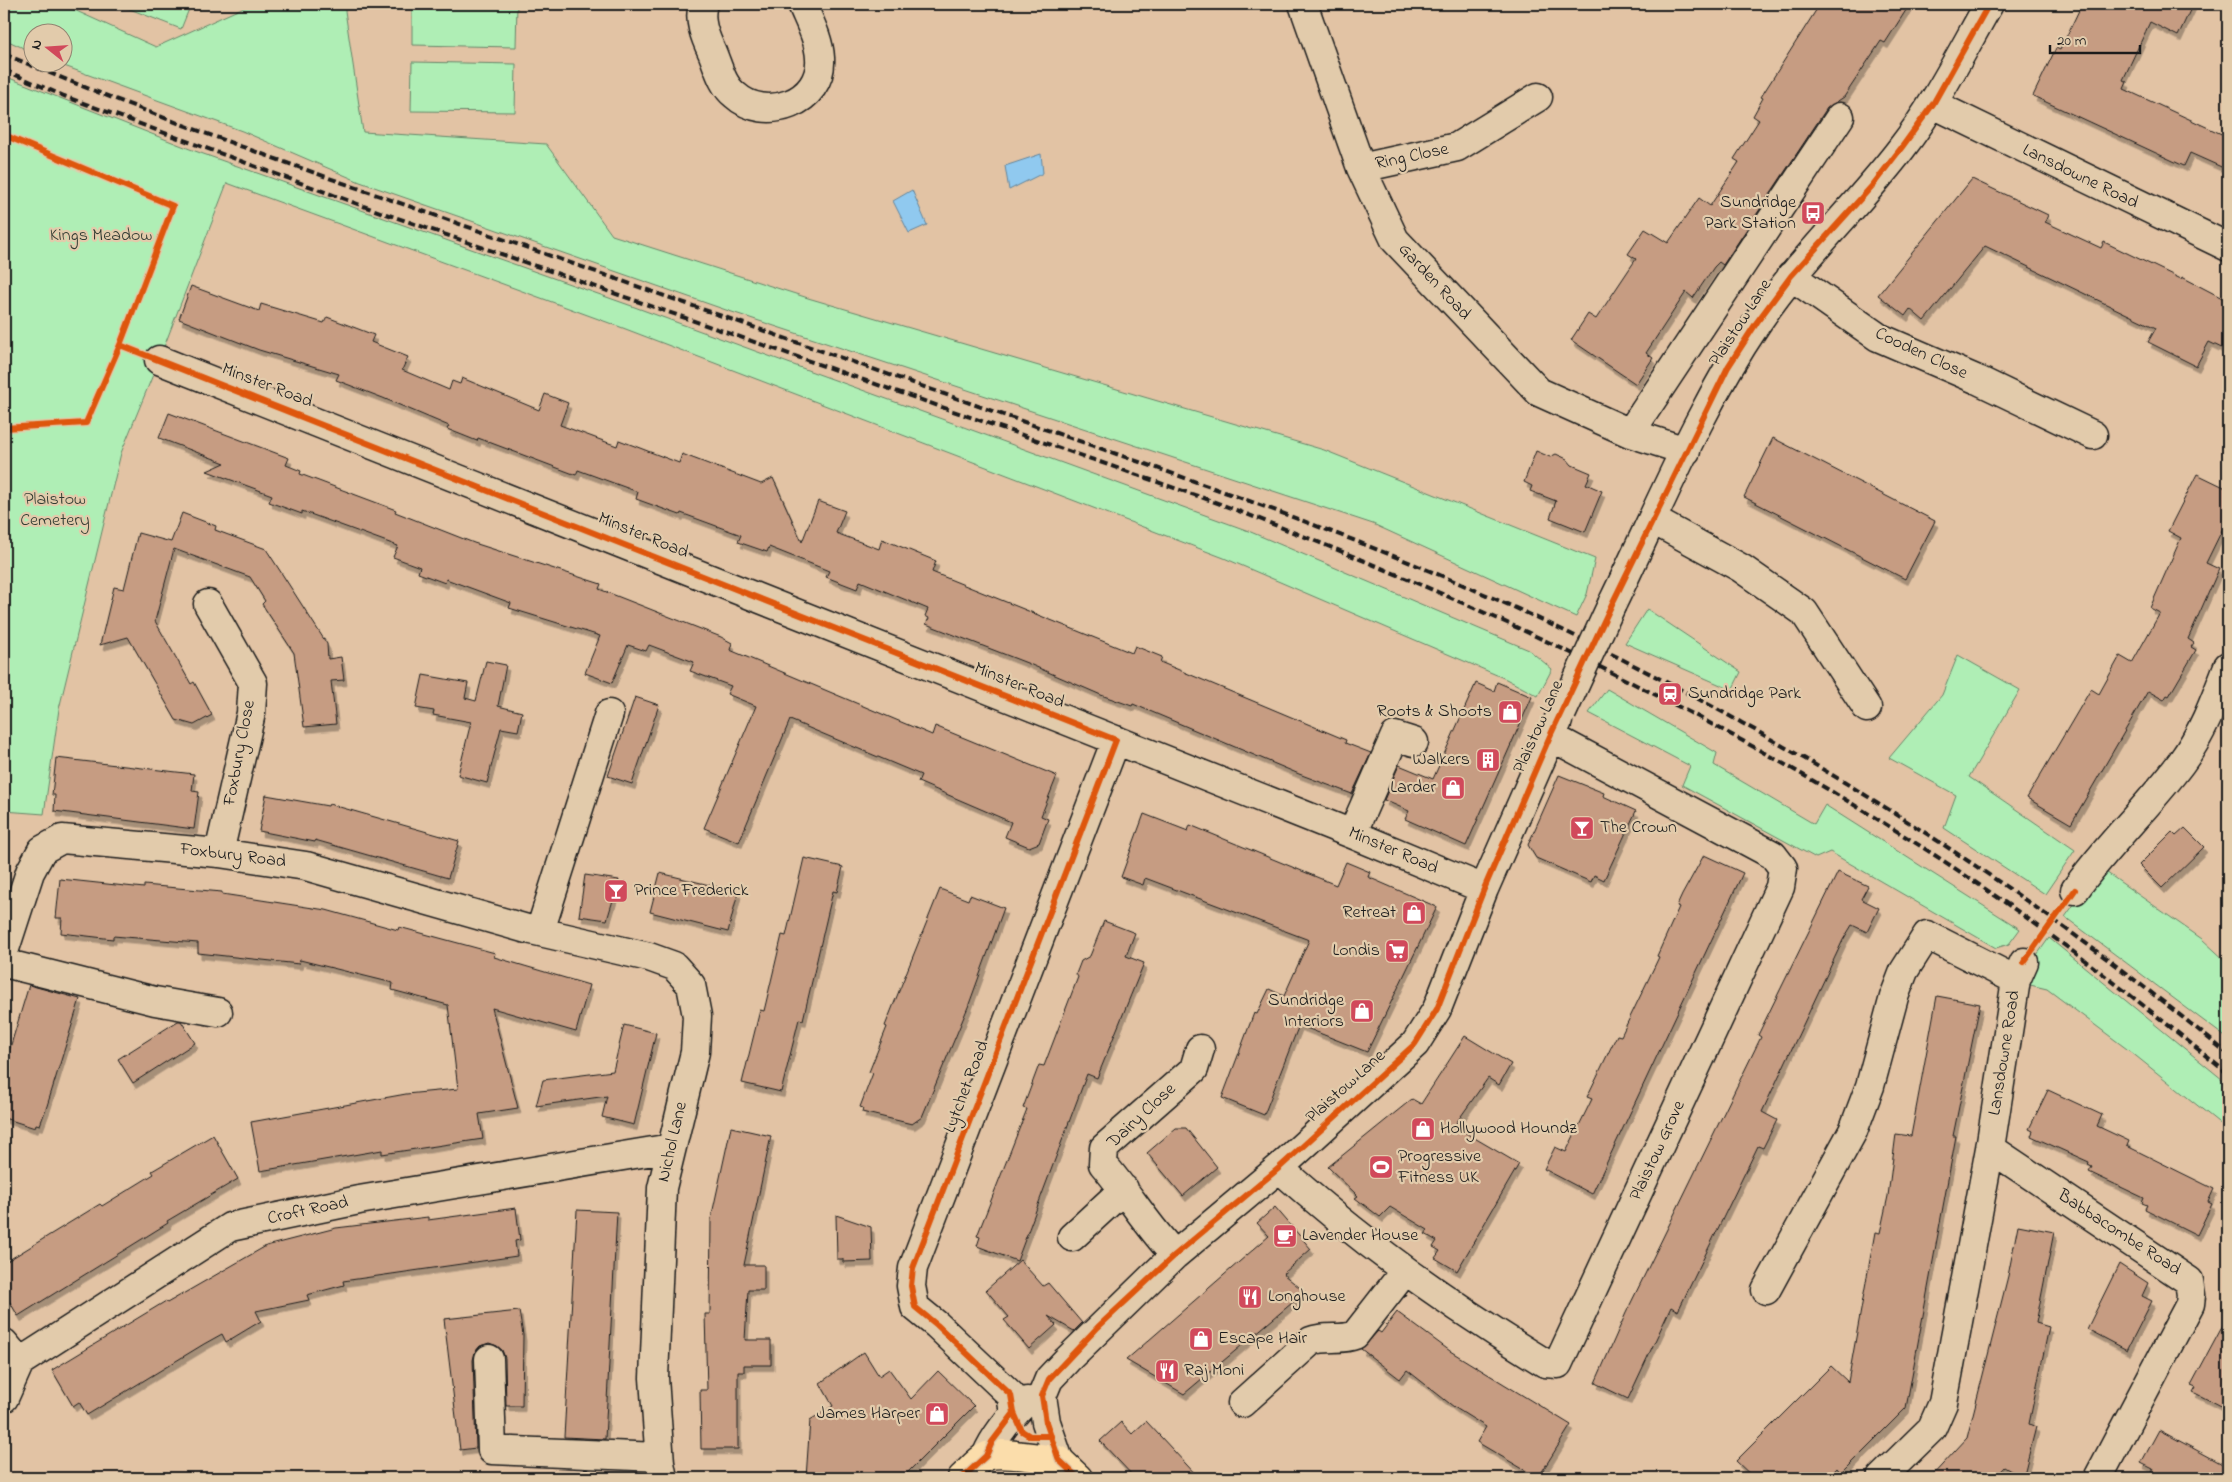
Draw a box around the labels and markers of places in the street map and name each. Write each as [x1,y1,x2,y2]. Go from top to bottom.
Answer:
place label: Sundridge Park Station [1704,190,1797,237]
bus stop icon: Sundridge Park Station [1800,200,1826,226]
station icon: Sundridge Park [1657,681,1683,707]
place label: Sundridge Park [1688,681,1801,708]
place label: Roots & Shoots [1377,699,1492,725]
shop icon: Roots & Shoots [1497,699,1523,725]
place label: Walkers [1413,747,1470,773]
building icon: Walkers [1475,747,1501,773]
place label: Larder [1390,775,1436,801]
shop icon: Larder [1440,775,1466,801]
bar icon: The Crown [1569,815,1595,841]
place label: The Crown [1600,815,1677,841]
bar icon: Prince Frederick [603,878,629,904]
place label: Prince Frederick [634,878,748,904]
place label: Retreat [1343,900,1396,926]
shop icon: Retreat [1401,900,1427,926]
place label: Londis [1333,938,1380,964]
supermarket icon: Londis [1384,938,1410,964]
place label: Sundridge Interiors [1268,988,1345,1035]
shop icon: Sundridge Interiors [1349,998,1375,1024]
shop icon: Hollywood Houndz [1410,1116,1436,1142]
place label: Hollywood Houndz [1440,1116,1577,1142]
place label: Progressive Fitness UK [1397,1144,1482,1191]
sports icon: Progressive Fitness UK [1368,1154,1394,1180]
cafe icon: Lavender House [1272,1223,1298,1249]
place label: Lavender House [1302,1223,1419,1249]
restaurant icon: Longhouse [1237,1284,1263,1310]
place label: Longhouse [1268,1284,1347,1311]
shop icon: Escape Hair [1188,1326,1214,1352]
place label: Escape Hair [1218,1326,1308,1352]
restaurant icon: Raj Moni [1154,1358,1180,1384]
place label: Raj Moni [1184,1358,1244,1384]
place label: James Harper [817,1401,920,1427]
shop icon: James Harper [924,1401,950,1427]

